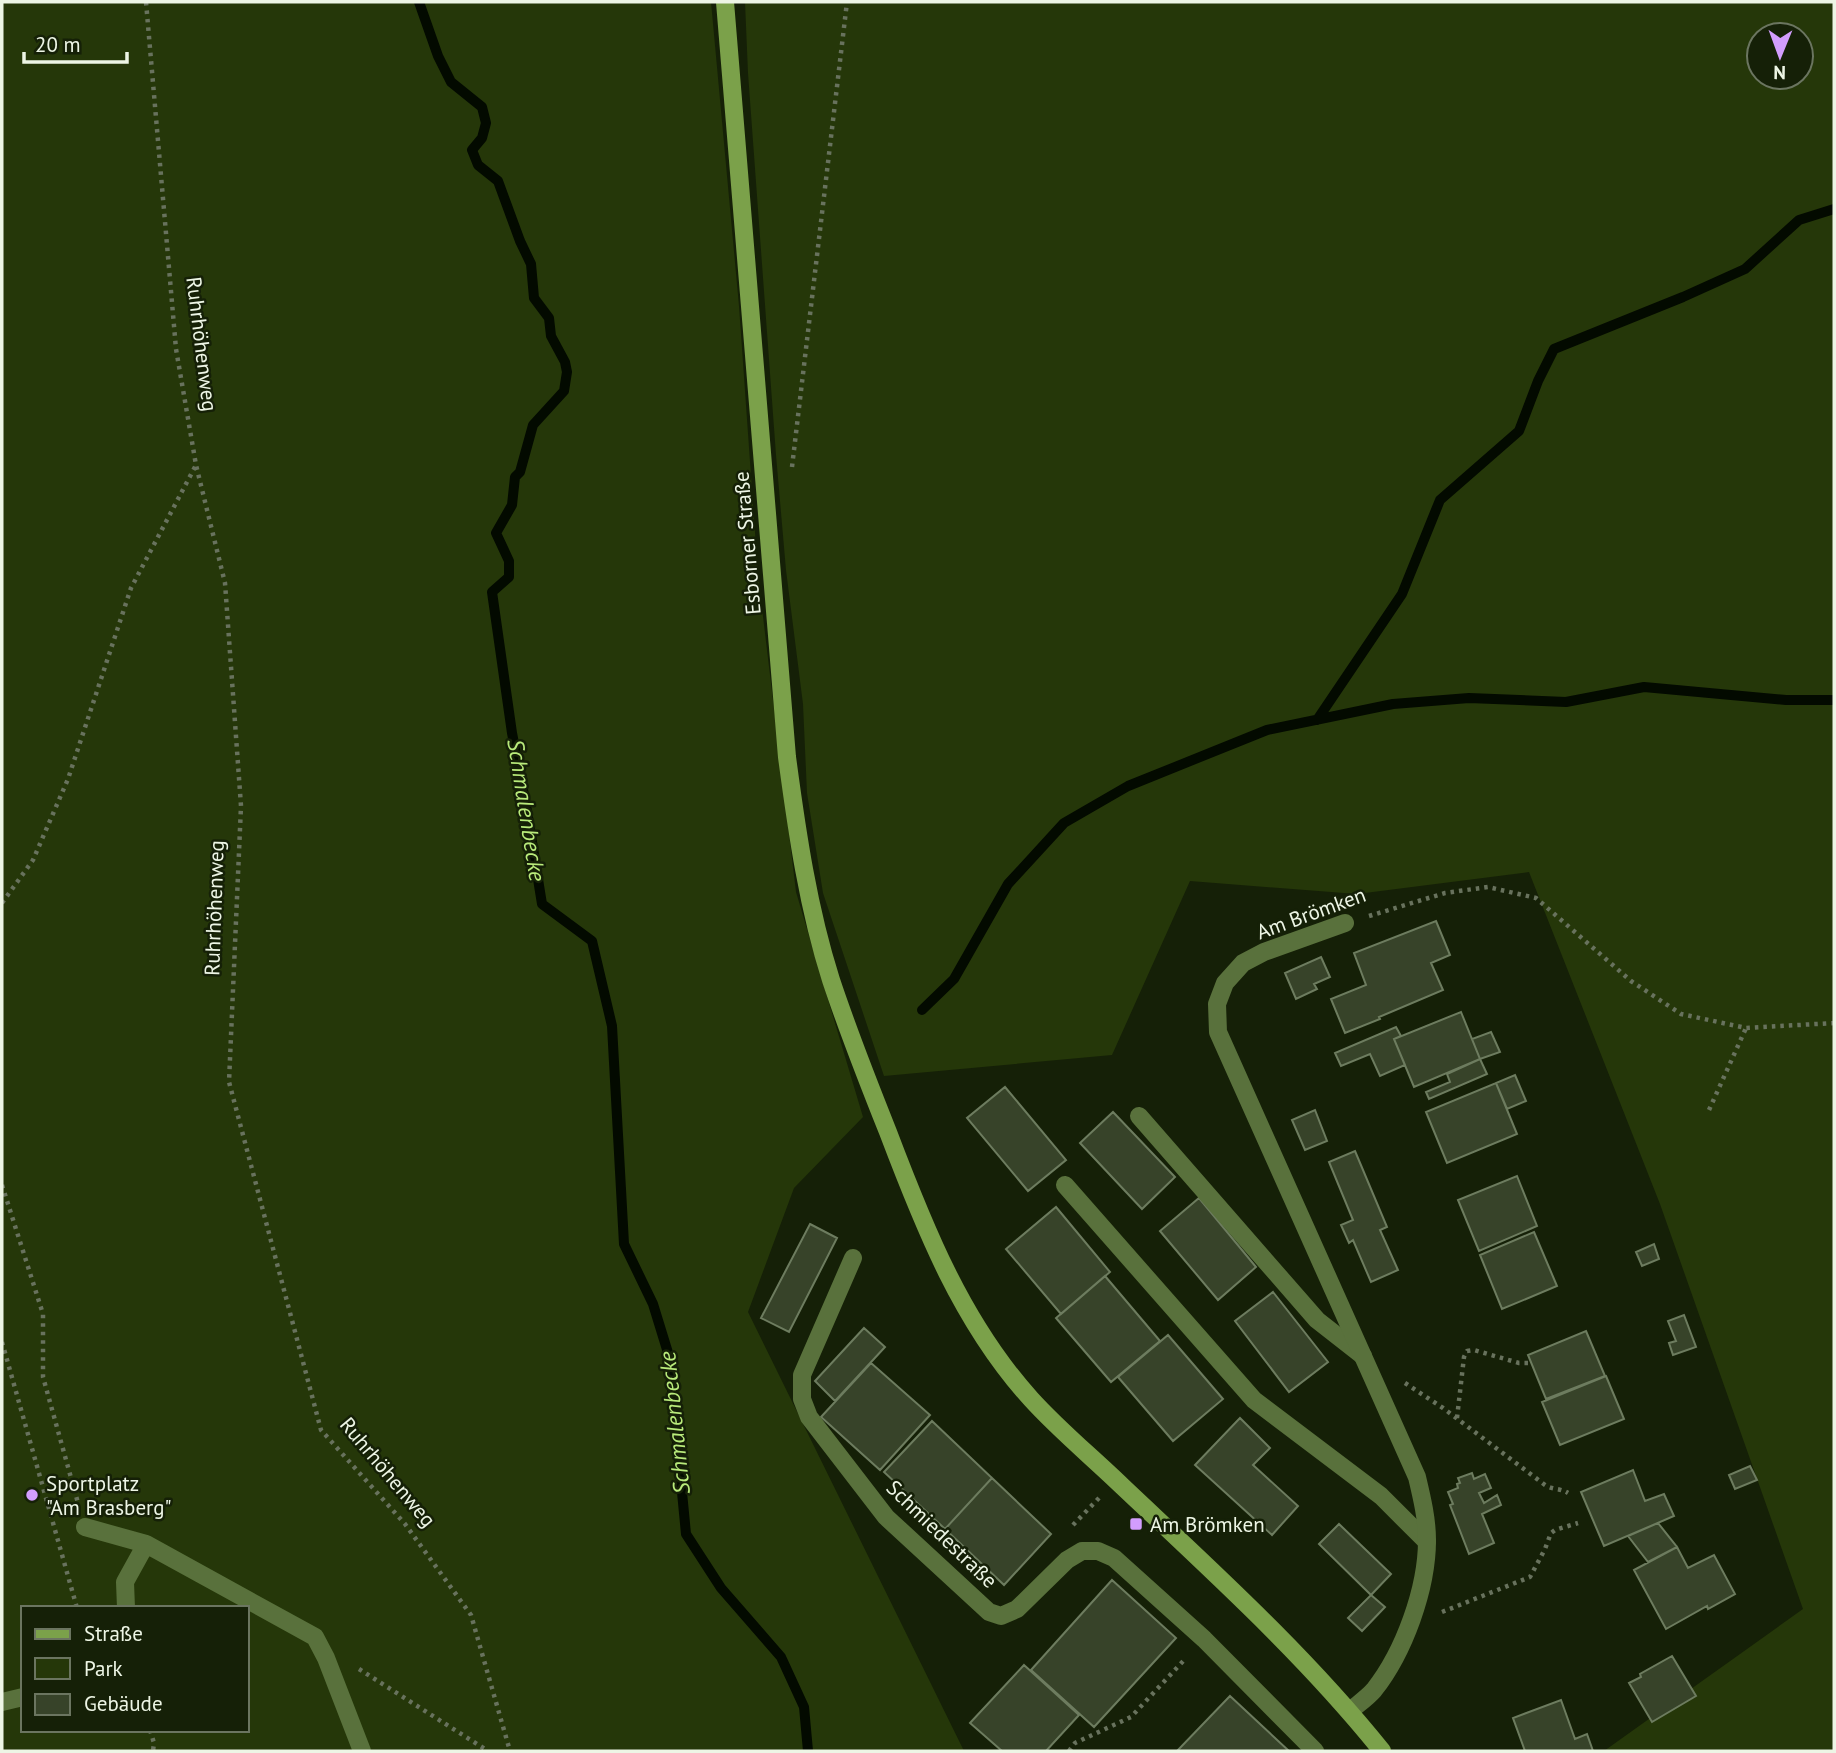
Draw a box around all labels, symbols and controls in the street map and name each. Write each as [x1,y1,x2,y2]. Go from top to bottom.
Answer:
scale bar [24,21,128,65]
north arrow [1745,21,1815,91]
text: 20 m [35,31,81,58]
text: N [1773,61,1786,85]
street label: Ruhrhöhenweg [180,275,224,413]
street label: Esborner Straße [727,470,767,616]
water label: Schmalenbecke [501,737,553,884]
street label: Ruhrhöhenweg [198,840,230,976]
street label: Am Brömken [1253,881,1369,945]
water label: Schmalenbecke [652,1350,696,1496]
street label: Ruhrhöhenweg [334,1411,442,1533]
place label: Sportplatz "Am Brasberg" [46,1470,172,1521]
street label: Schmiedestraße [881,1474,1003,1594]
marker: Sportplatz "Am Brasberg" [24,1487,40,1503]
place label: Am Brömken [1150,1511,1265,1538]
marker: Am Brömken [1128,1516,1144,1532]
legend [21,1606,248,1732]
text: Straße [84,1620,143,1647]
text: Park [84,1655,123,1682]
text: Gebäude [84,1690,163,1717]

